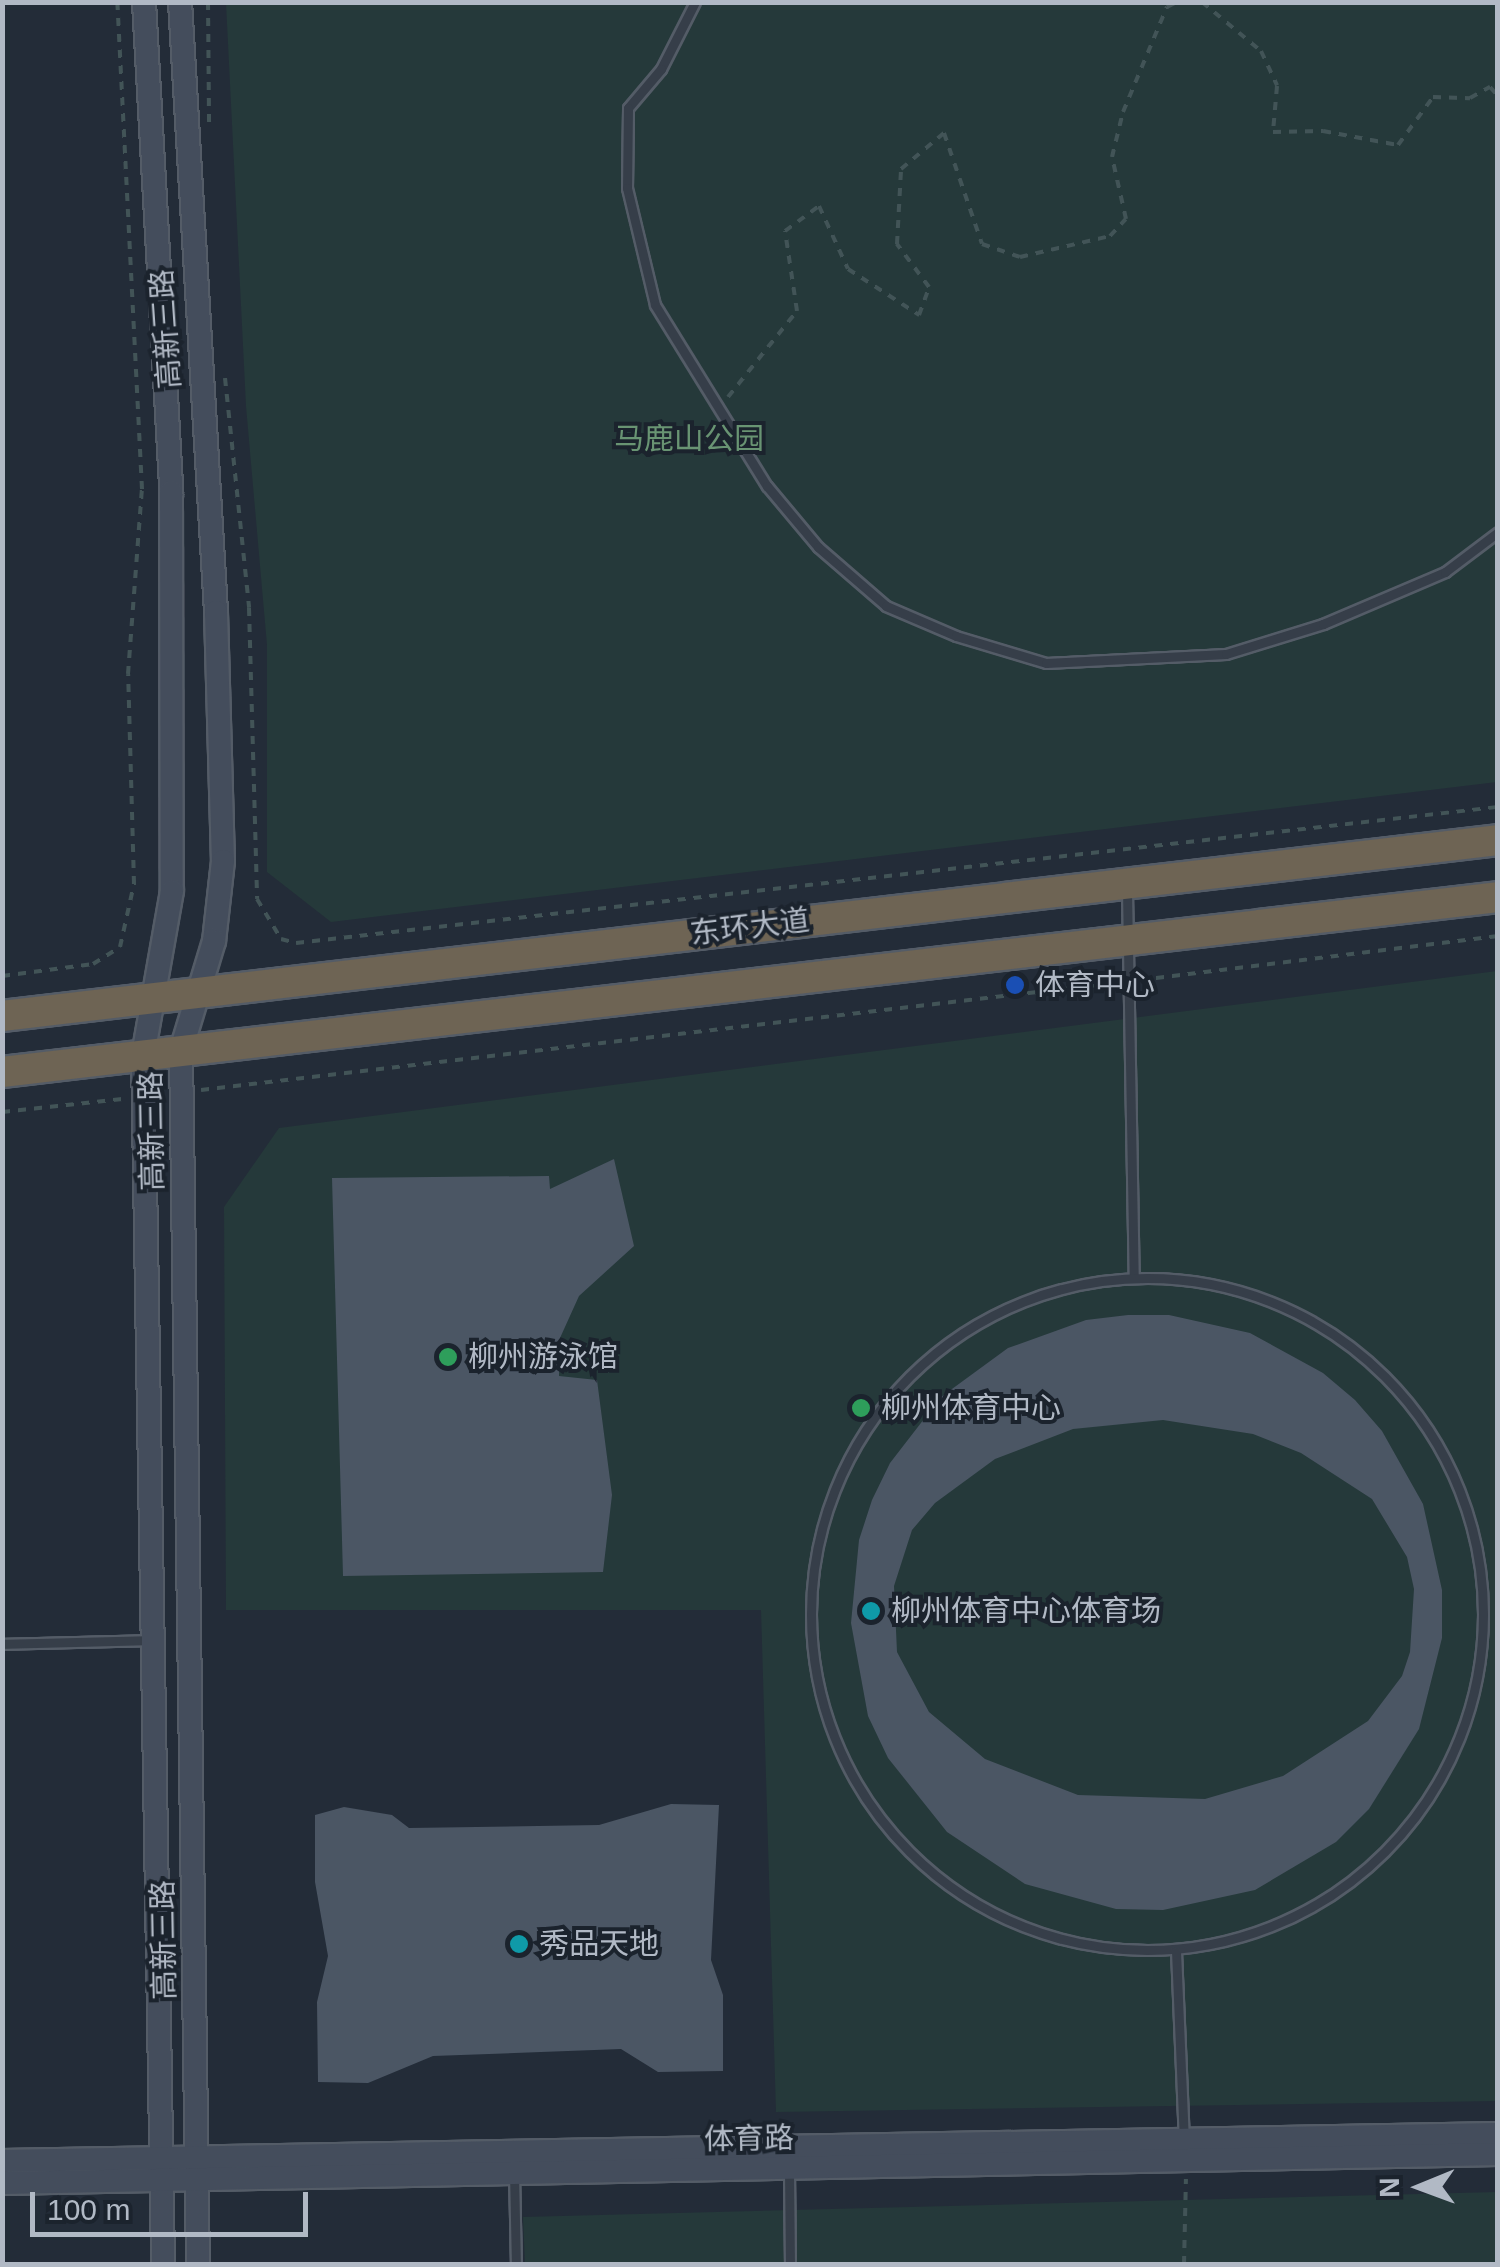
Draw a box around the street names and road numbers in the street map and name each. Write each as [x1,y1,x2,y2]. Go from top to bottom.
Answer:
street label: 高新三路 [144,268,188,390]
street label: 东环大道 [688,902,812,952]
street label: 高新三路 [133,1071,171,1191]
street label: 高新三路 [145,1880,183,2000]
street label: 体育路 [704,2120,794,2158]

